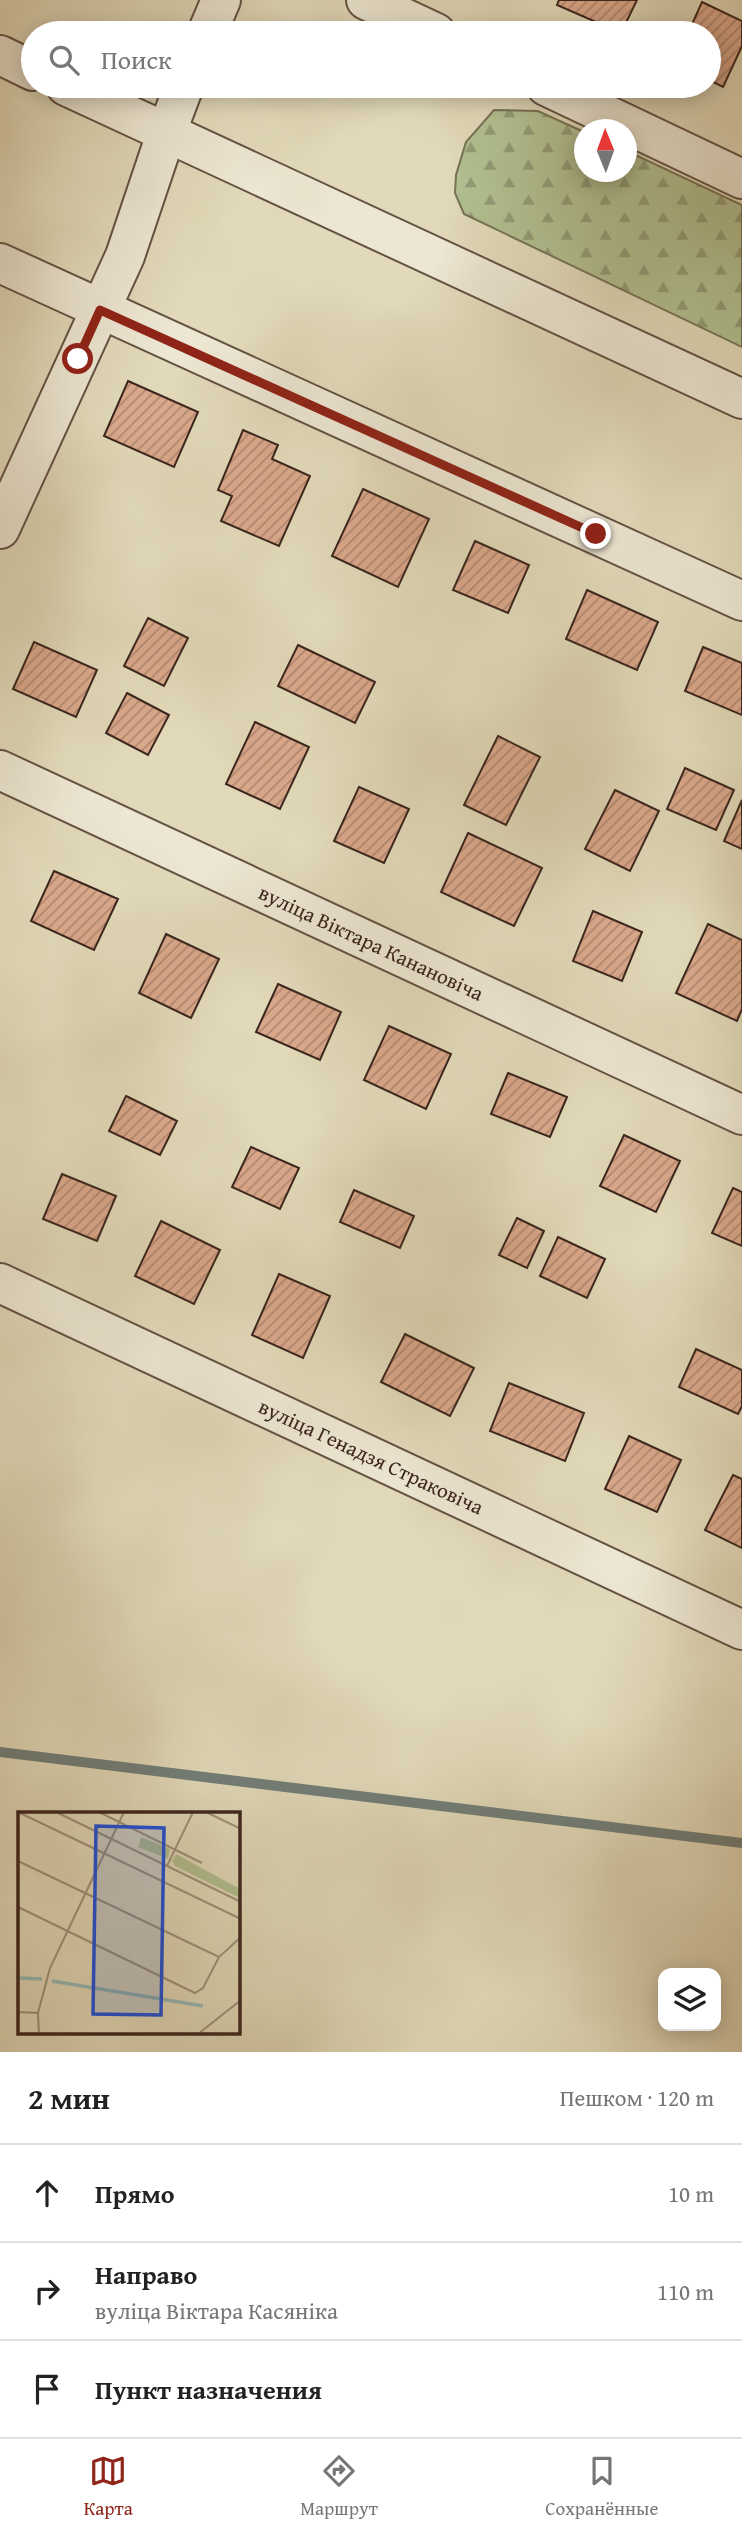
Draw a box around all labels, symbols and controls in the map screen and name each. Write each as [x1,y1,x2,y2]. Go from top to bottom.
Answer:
search box [21,21,721,98]
text: Поиск [101,40,172,79]
icon: search [45,41,83,79]
north arrow [574,119,637,182]
route start [62,343,93,374]
route end [580,518,611,549]
street label: вуліца Віктара Канановіча [254,877,489,1008]
street label: вуліца Генадзя Страковіча [254,1391,489,1522]
inset map [18,1812,240,2035]
map controls [658,1968,721,2031]
button: layers [658,1968,721,2031]
text: 2 мин [28,2076,110,2120]
text: Пешком · 120 m [560,2081,714,2114]
icon: ahead [28,2174,66,2212]
text: Прямо [95,2174,175,2213]
text: 10 m [668,2177,714,2210]
text: Направо [95,2255,197,2294]
icon: right [28,2272,66,2310]
text: 110 m [657,2275,714,2308]
text: вуліца Віктара Касяніка [95,2294,338,2327]
icon: arrive [28,2370,66,2408]
text: Пункт назначения [95,2370,322,2409]
tab: Карта [84,2452,133,2522]
tab: Маршрут [300,2452,378,2522]
tab: Сохранённые [545,2452,658,2522]

